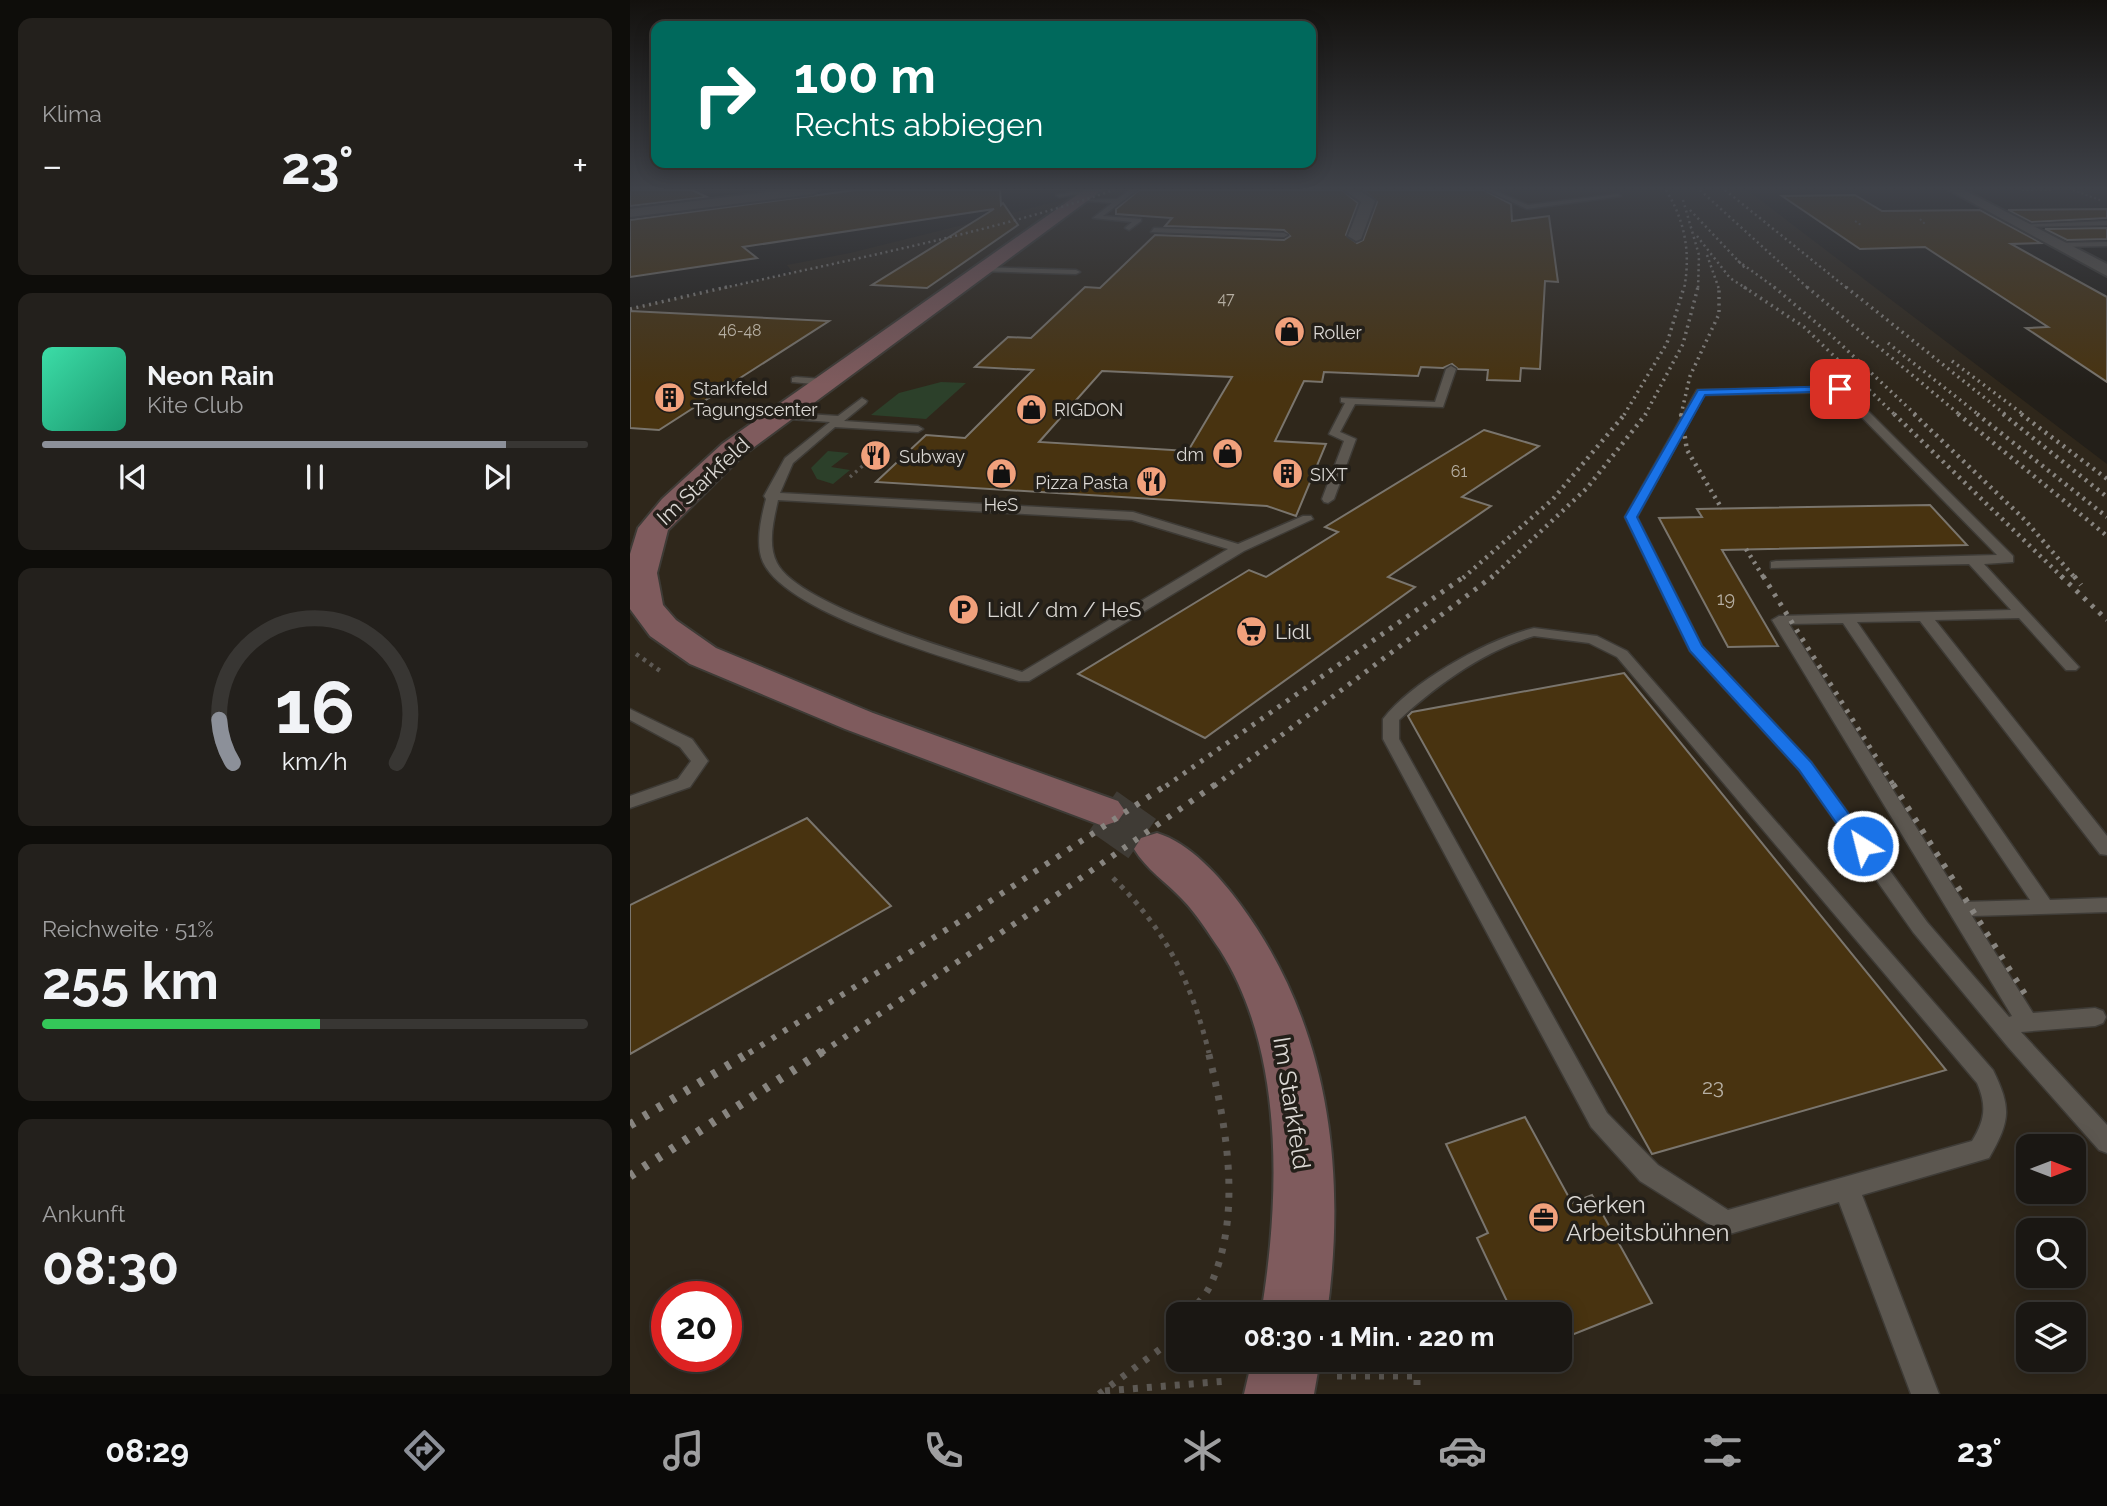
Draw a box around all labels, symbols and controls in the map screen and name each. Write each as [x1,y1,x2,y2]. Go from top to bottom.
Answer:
text: 100 m [794,47,936,104]
icon: right [679,49,770,140]
text: Klima [42,100,102,127]
text: Rechts abbiegen [794,106,1043,143]
text: 23° [281,135,354,196]
text: − [42,143,62,188]
text: + [572,143,588,188]
house number: 47 [1217,289,1235,308]
shop icon: Roller [1273,315,1307,349]
house number: 46-48 [718,321,762,340]
place label: Roller [1313,322,1363,343]
pin [1810,359,1870,419]
text: Neon Rain [147,361,274,391]
icon: arrive [1821,370,1859,408]
place label: Starkfeld Tagungscenter [693,378,818,420]
building icon: Starkfeld Tagungscenter [653,381,687,415]
text: Kite Club [147,391,244,418]
shop icon: RIGDON [1014,392,1048,426]
place label: RIGDON [1054,399,1123,420]
street label: Im Starkfeld [652,432,754,530]
shop icon: dm [1210,437,1244,471]
restaurant icon: Subway [859,439,893,473]
place label: dm [1176,444,1204,465]
place label: Subway [899,446,965,467]
shop icon: HeS [984,456,1018,490]
building icon: SIXT [1270,457,1304,491]
icon: previous [114,458,152,496]
icon: pause [296,458,334,496]
icon: next [478,458,516,496]
house number: 61 [1451,462,1467,481]
place label: SIXT [1310,464,1348,485]
restaurant icon: Pizza Pasta [1134,465,1168,499]
place label: Pizza Pasta [1035,472,1128,493]
place label: HeS [984,494,1018,515]
house number: 19 [1717,588,1735,609]
parking icon: Lidl / dm / HeS [947,592,981,626]
place label: Lidl / dm / HeS [987,597,1142,622]
supermarket icon: Lidl [1235,614,1269,648]
place label: Lidl [1275,619,1311,644]
text: 16 [275,665,355,750]
text: km/h [282,746,348,776]
position arrow [1826,809,1900,883]
text: Reichweite · 51% [42,915,214,942]
text: 255 km [42,950,219,1011]
street label: Im Starkfeld [1267,1035,1317,1171]
house number: 23 [1702,1074,1724,1099]
north arrow [2016,1134,2086,1204]
map controls [2016,1134,2086,1372]
place label: Gerken Arbeitsbühnen [1566,1190,1730,1247]
text: Ankunft [42,1200,125,1227]
office icon: Gerken Arbeitsbühnen [1526,1201,1560,1235]
button: search [2016,1218,2086,1288]
text: 08:30 [42,1235,179,1296]
speed limit sign: 20 [651,1281,742,1372]
button: layers [2016,1302,2086,1372]
text: 08:30 · 1 Min. · 220 m [1244,1322,1494,1352]
icon: directions [400,1426,449,1475]
icon: music [659,1426,708,1475]
icon: phone [919,1426,968,1475]
icon: climate [1178,1426,1227,1475]
icon: car [1438,1426,1487,1475]
icon: filters [1698,1426,1747,1475]
text: 08:29 [105,1432,189,1469]
text: 23° [1957,1432,2002,1469]

